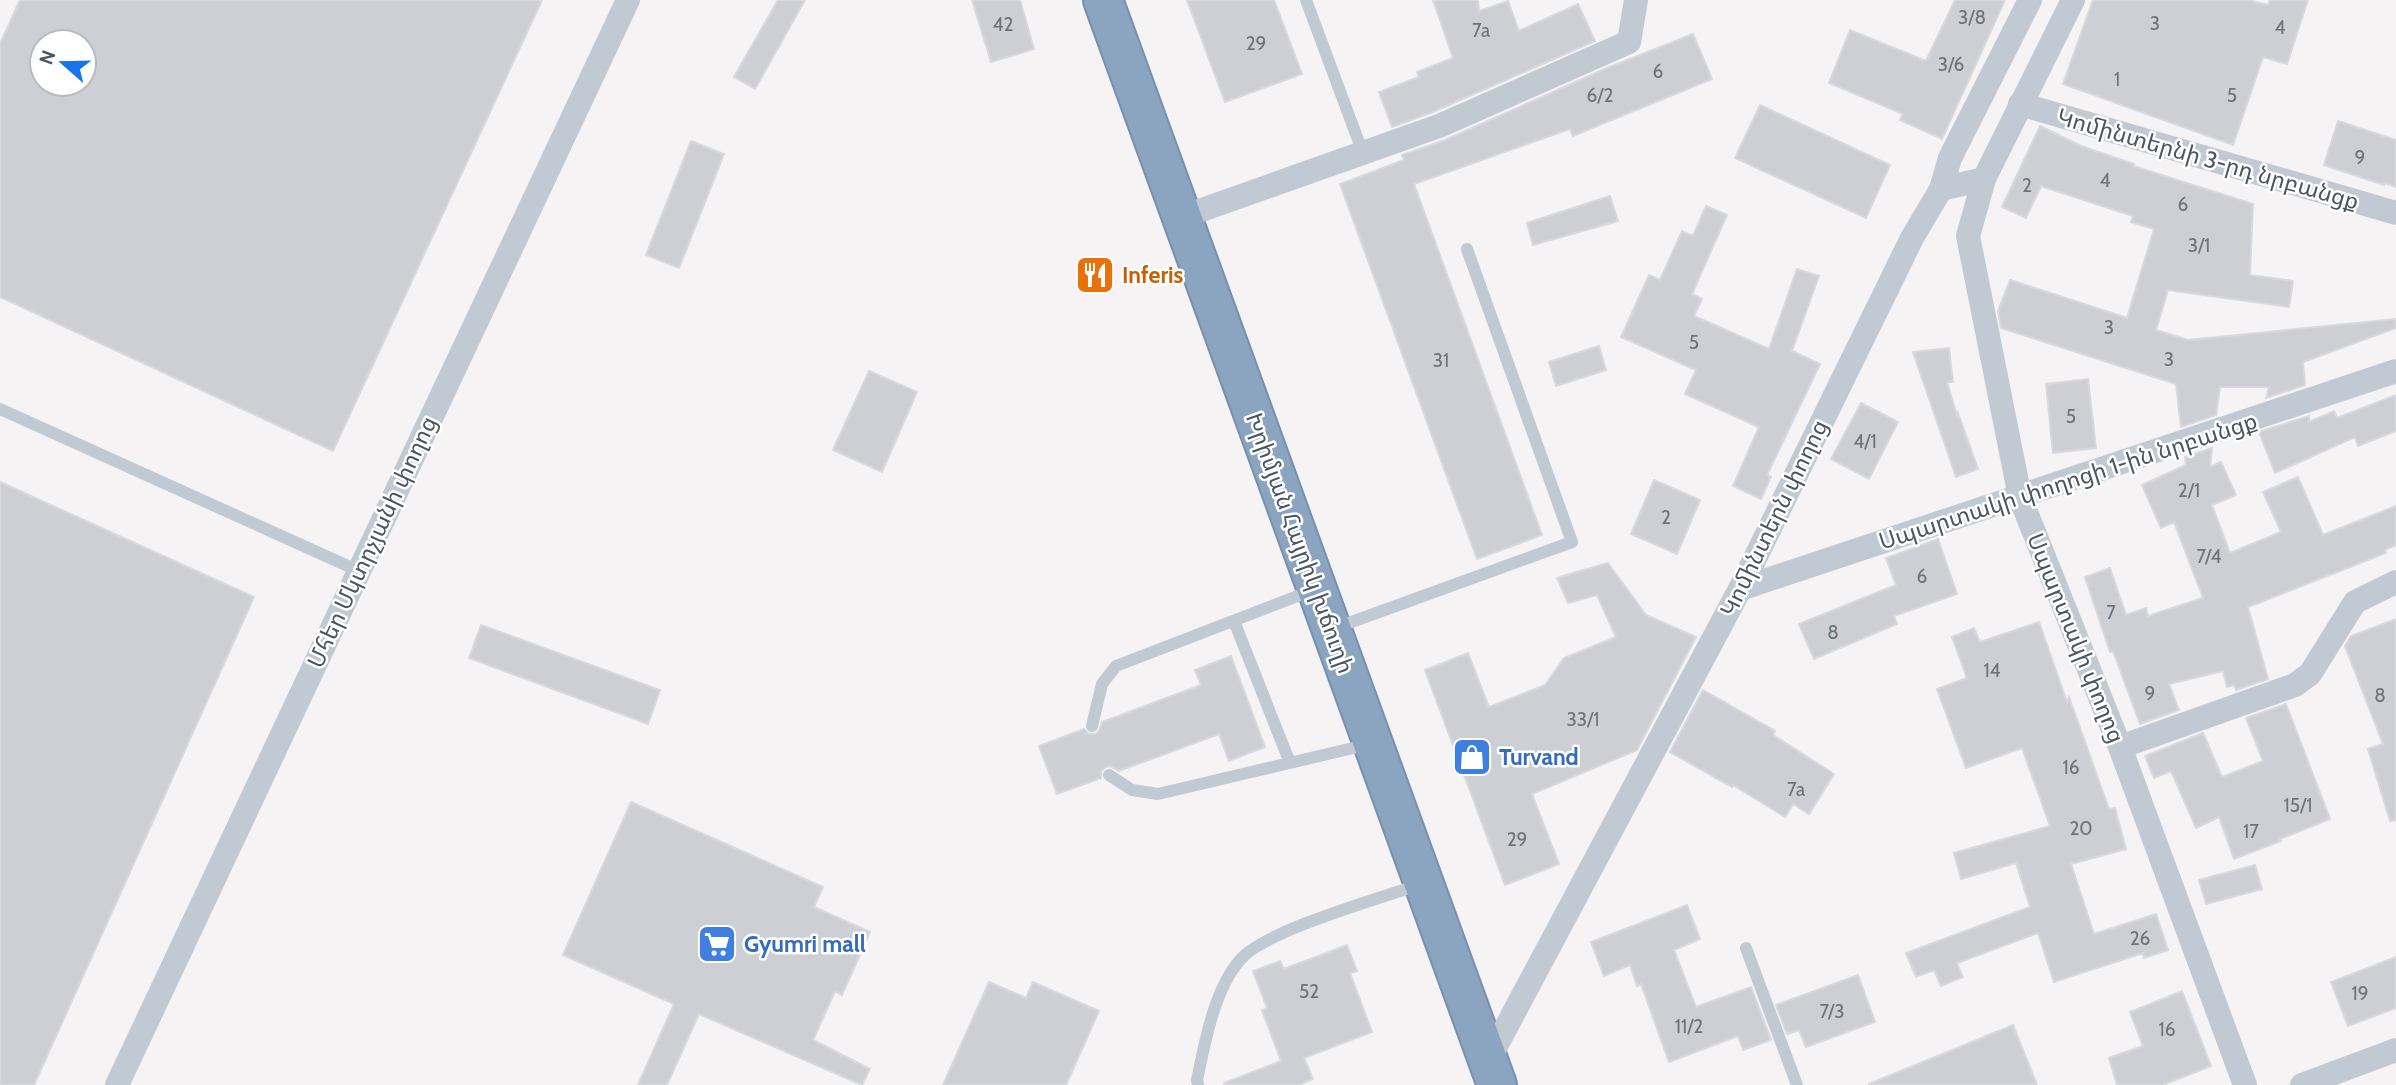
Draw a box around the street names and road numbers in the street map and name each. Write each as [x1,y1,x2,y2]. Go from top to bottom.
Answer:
street label: Կոմինտերնի 3-րդ նրբանցք [2054,102,2362,216]
street label: Սպարտակի փողոցի 1-ին նրբանցք [1875,406,2261,556]
street label: Խրիմյան Հայրիկ խճուղի [1240,409,1360,677]
street label: Մհեր Մկտրչյանի փողոց [301,412,443,672]
street label: Կոմինտերն փողոց [1714,415,1834,621]
street label: Սպարտակի փողոց [2021,529,2131,747]

